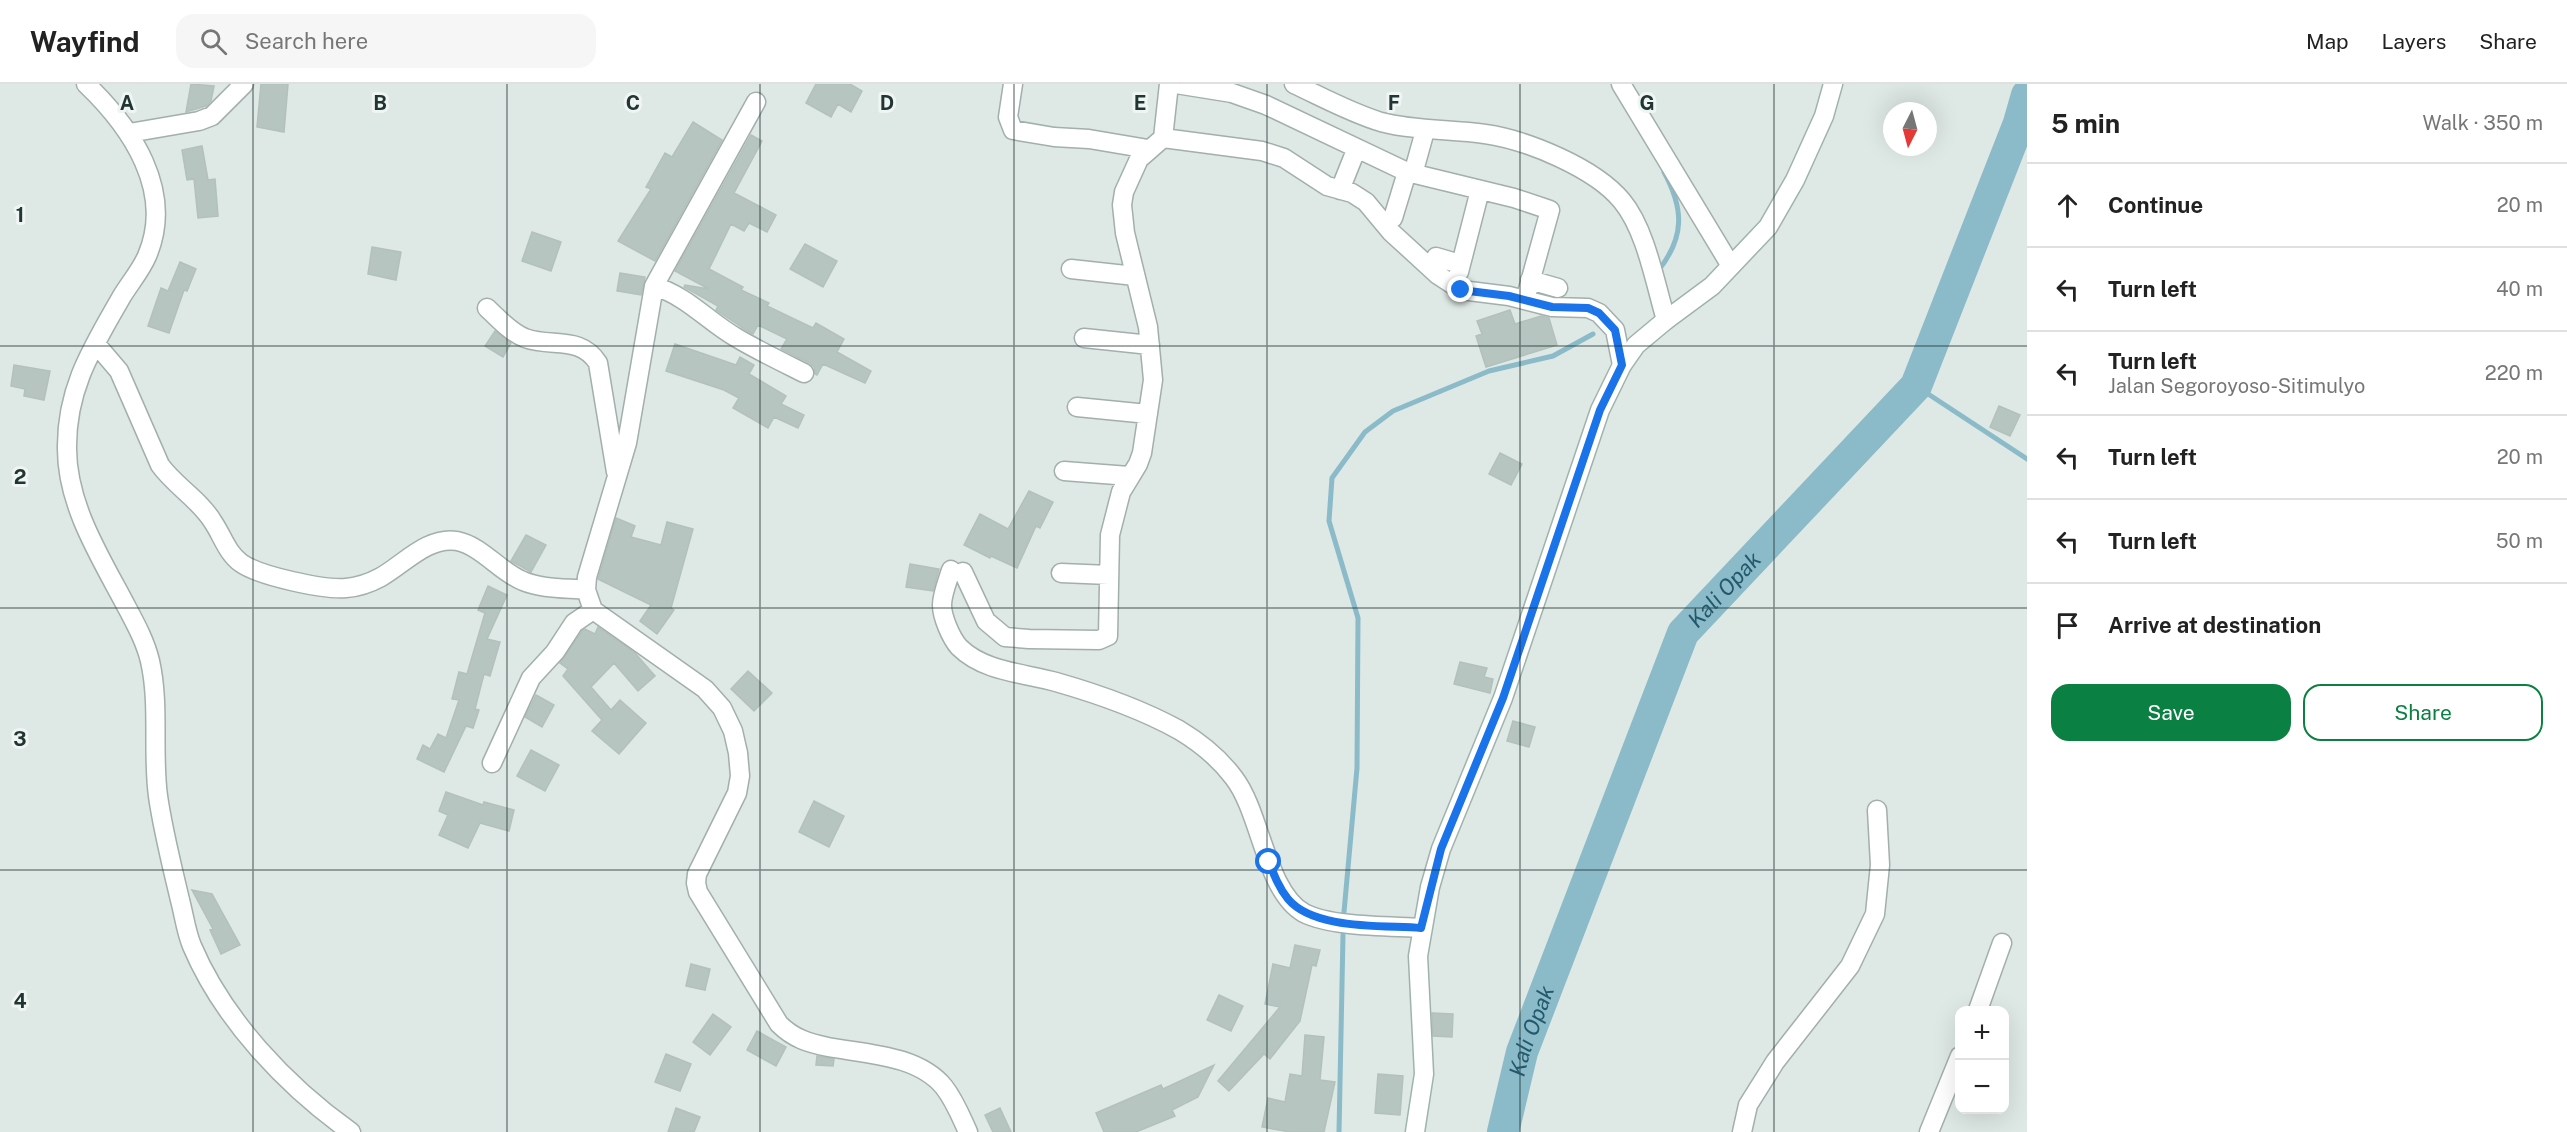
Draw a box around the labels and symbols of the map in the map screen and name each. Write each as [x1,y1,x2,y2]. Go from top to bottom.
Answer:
text: A [120,91,134,115]
text: B [373,91,387,115]
text: C [626,91,640,115]
text: D [880,91,894,115]
text: E [1134,91,1146,115]
text: F [1388,91,1400,115]
text: G [1639,91,1655,115]
north arrow [1883,102,1937,156]
text: 1 [16,203,24,227]
route end [1447,276,1473,302]
text: 2 [14,465,26,489]
water label: Kali Opak [1682,546,1766,633]
text: 3 [13,727,27,751]
route start [1255,848,1281,874]
water label: Kali Opak [1504,982,1559,1079]
text: 4 [13,989,27,1013]

